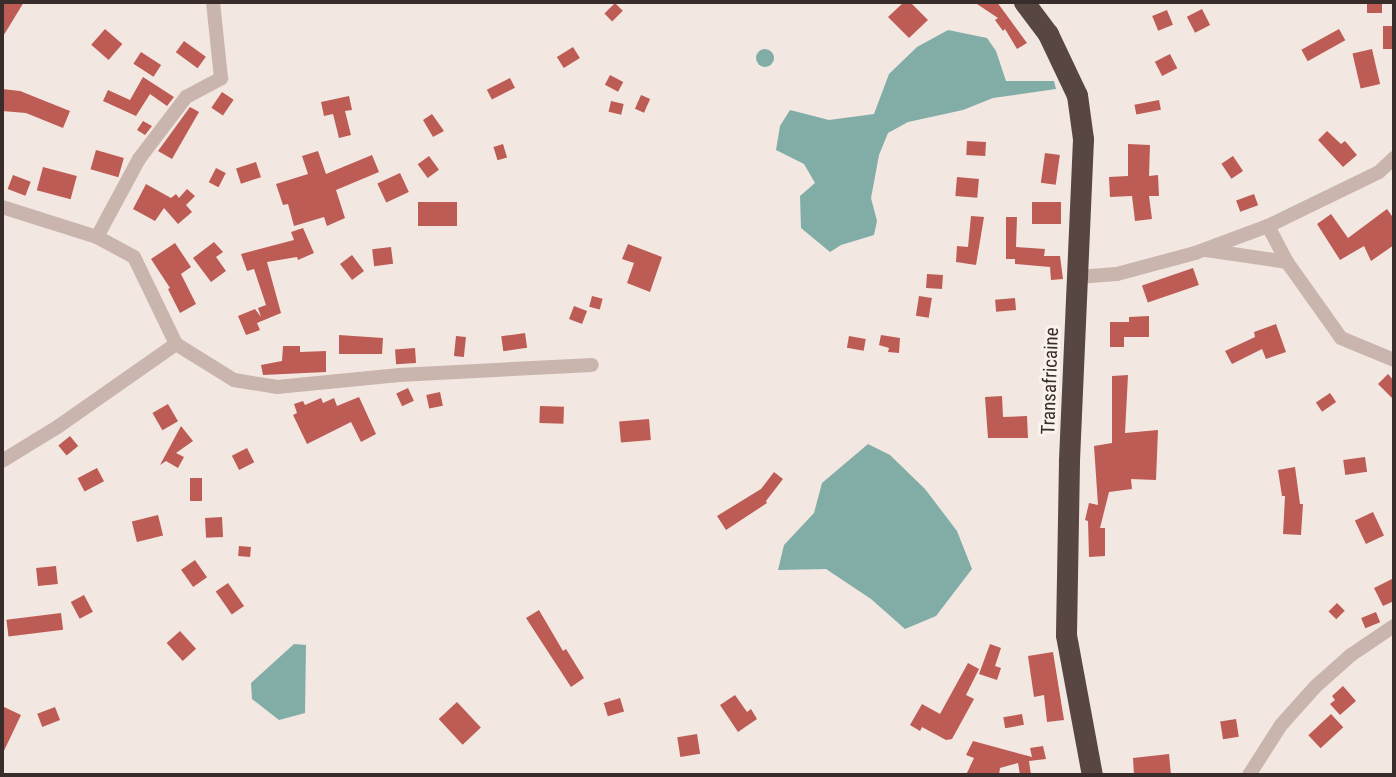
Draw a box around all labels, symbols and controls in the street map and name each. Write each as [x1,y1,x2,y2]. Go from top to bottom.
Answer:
street label: Transafricaine [1037,327,1063,435]

